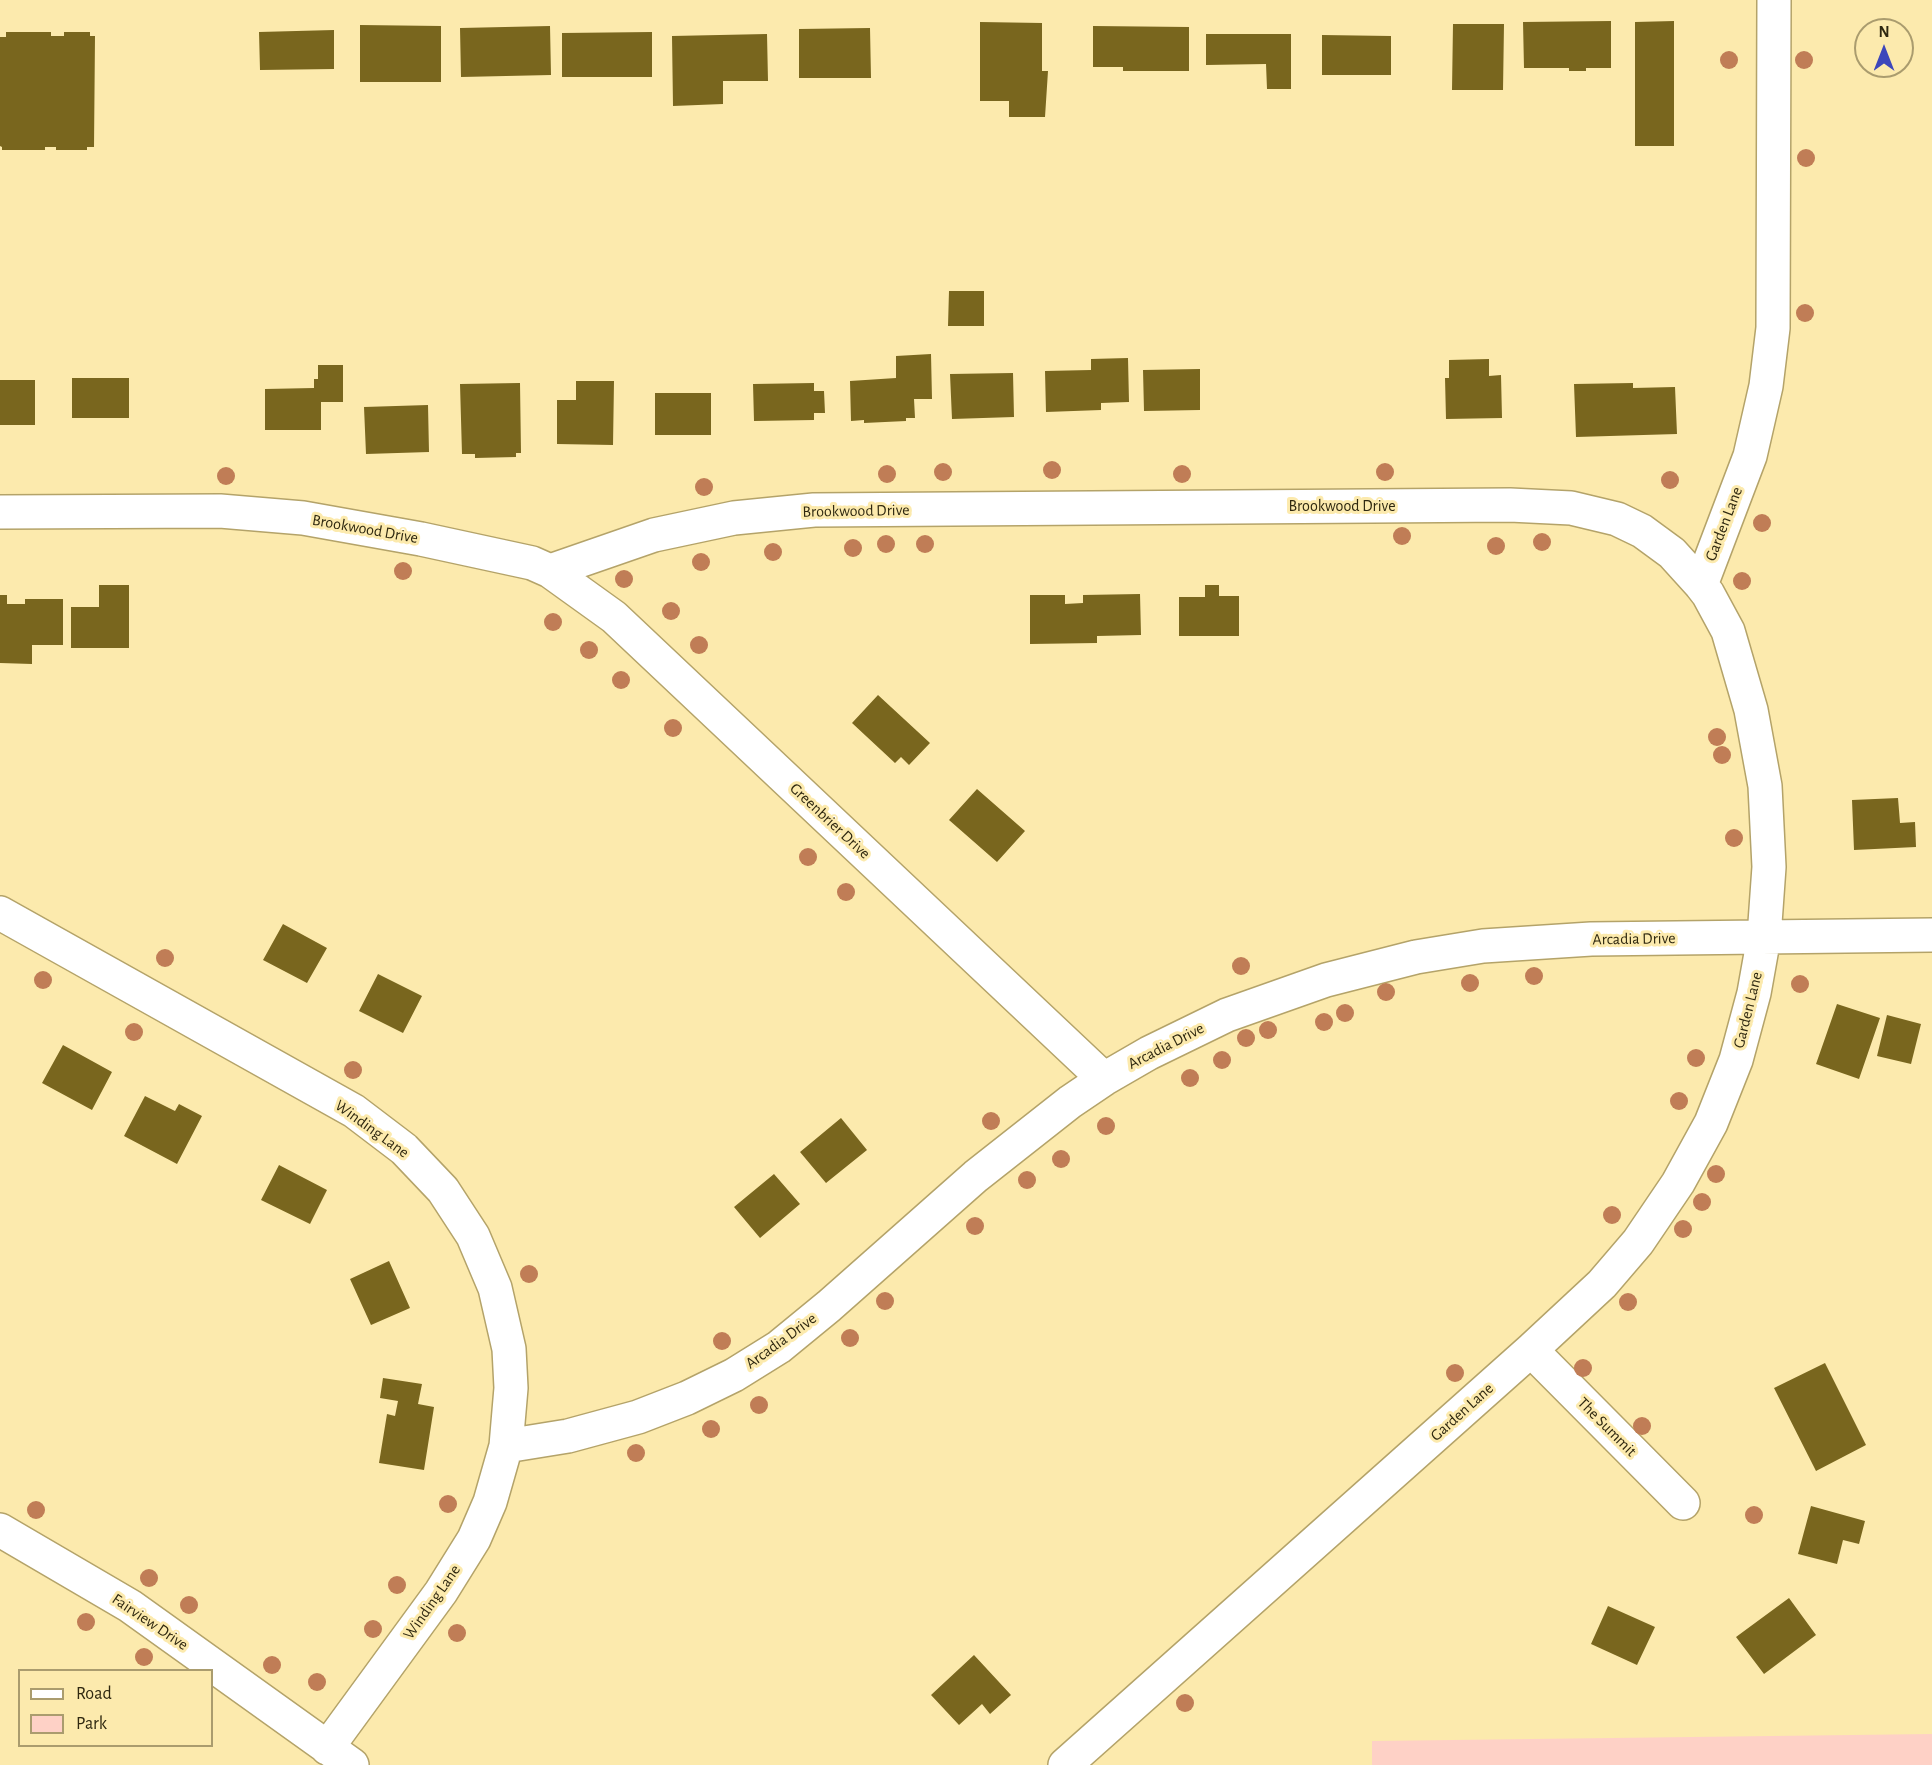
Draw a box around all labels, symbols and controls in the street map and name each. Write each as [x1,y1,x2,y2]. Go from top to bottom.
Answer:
north arrow [1854,18,1914,78]
text: N [1878,24,1890,40]
street label: Garden Lane [1701,484,1747,564]
street label: Brookwood Drive [1288,496,1396,516]
street label: Brookwood Drive [802,500,910,522]
street label: Brookwood Drive [311,510,419,548]
street label: Greenbrier Drive [786,779,874,863]
street label: Arcadia Drive [1592,929,1676,949]
street label: Garden Lane [1729,970,1767,1050]
street label: Arcadia Drive [1125,1019,1207,1073]
street label: Winding Lane [331,1096,413,1162]
street label: Arcadia Drive [742,1309,820,1373]
street label: Garden Lane [1427,1379,1497,1445]
street label: The Summit [1573,1393,1641,1461]
street label: Winding Lane [399,1561,465,1643]
street label: Fairview Drive [108,1589,192,1655]
legend [18,1669,213,1747]
text: Road [76,1685,112,1703]
text: Park [76,1715,107,1733]

